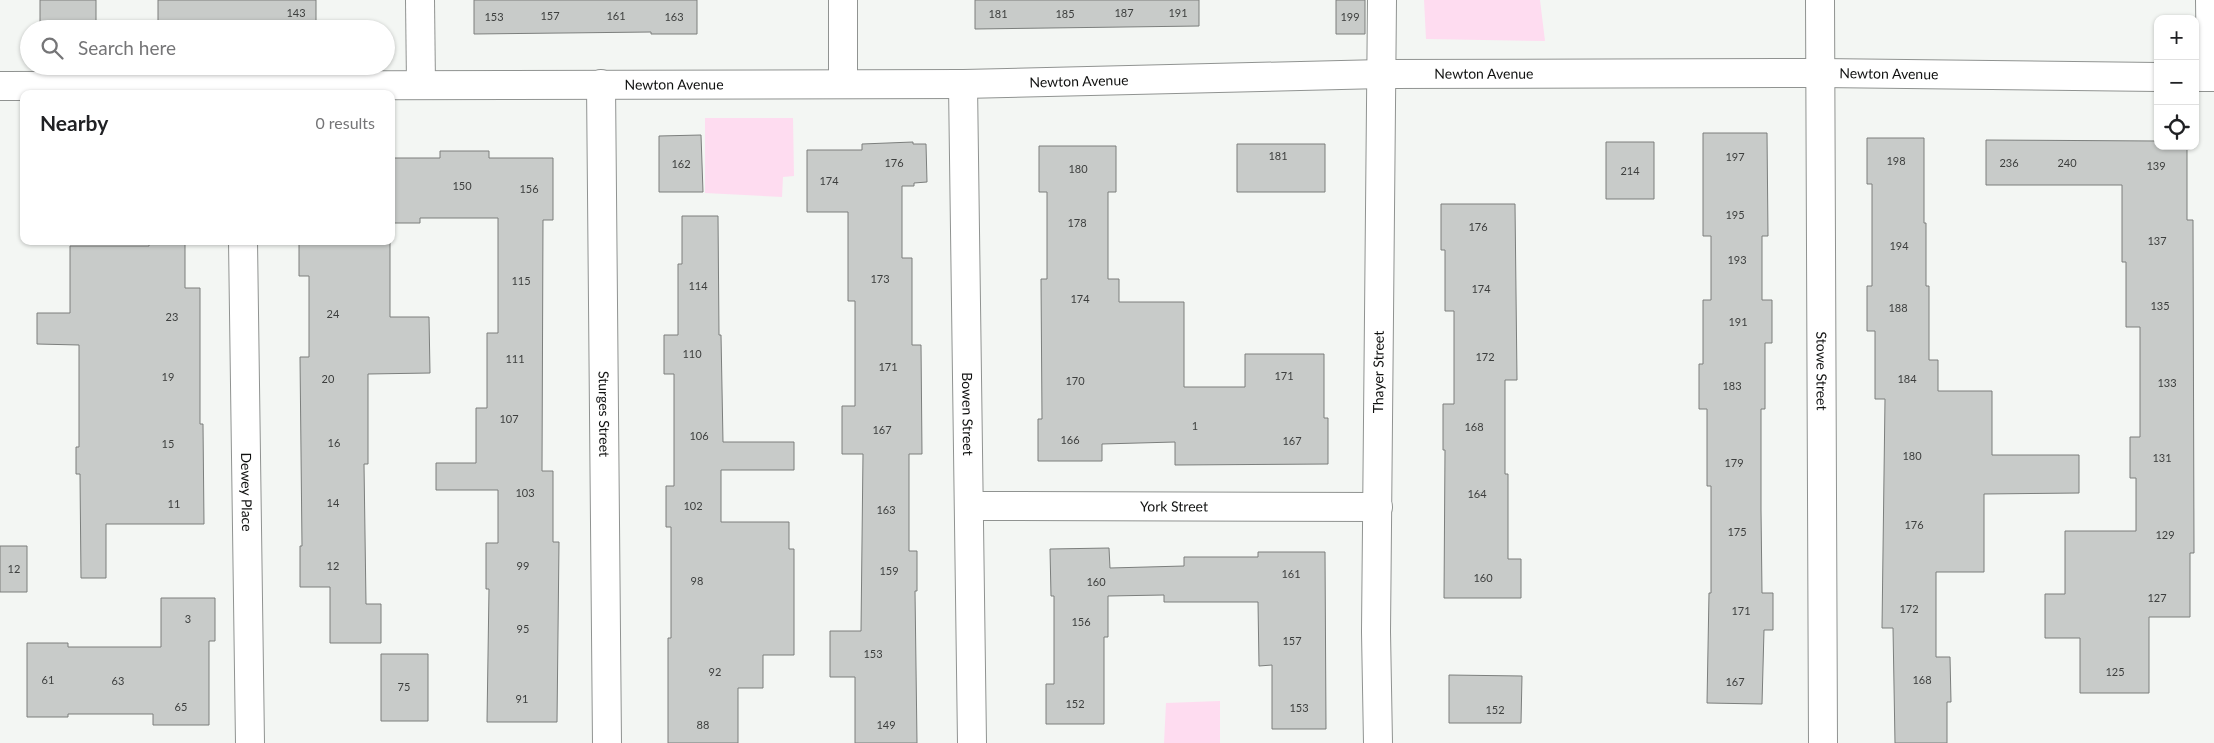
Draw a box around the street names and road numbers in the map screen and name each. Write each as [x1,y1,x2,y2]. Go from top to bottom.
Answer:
street label: Newton Avenue [1839,64,1939,82]
street label: Newton Avenue [1434,65,1533,82]
street label: Newton Avenue [1029,71,1129,90]
street label: Newton Avenue [624,75,724,93]
street label: Thayer Street [1369,331,1387,413]
street label: Stowe Street [1813,332,1831,410]
street label: Sturges Street [596,371,613,457]
street label: Bowen Street [959,372,977,456]
street label: Dewey Place [238,452,256,532]
street label: York Street [1140,497,1208,515]

